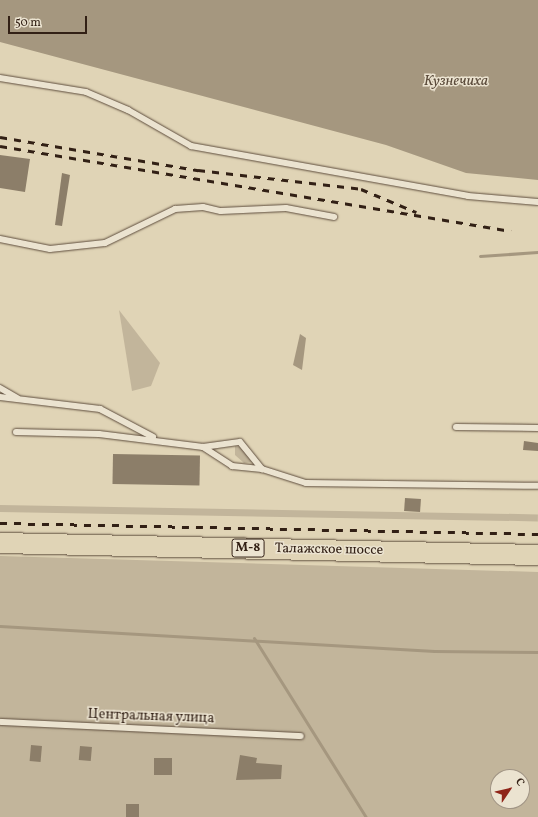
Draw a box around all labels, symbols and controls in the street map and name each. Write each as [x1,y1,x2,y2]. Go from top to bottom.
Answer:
scale bar [10,8,89,34]
text: 50 m [15,15,41,31]
water label: Кузнечиха [424,73,488,91]
road number: М-8 [231,537,265,559]
street label: Талажское шоссе [275,541,383,559]
street label: Центральная улица [87,706,215,728]
north arrow [490,769,530,809]
text: С [511,775,528,790]

